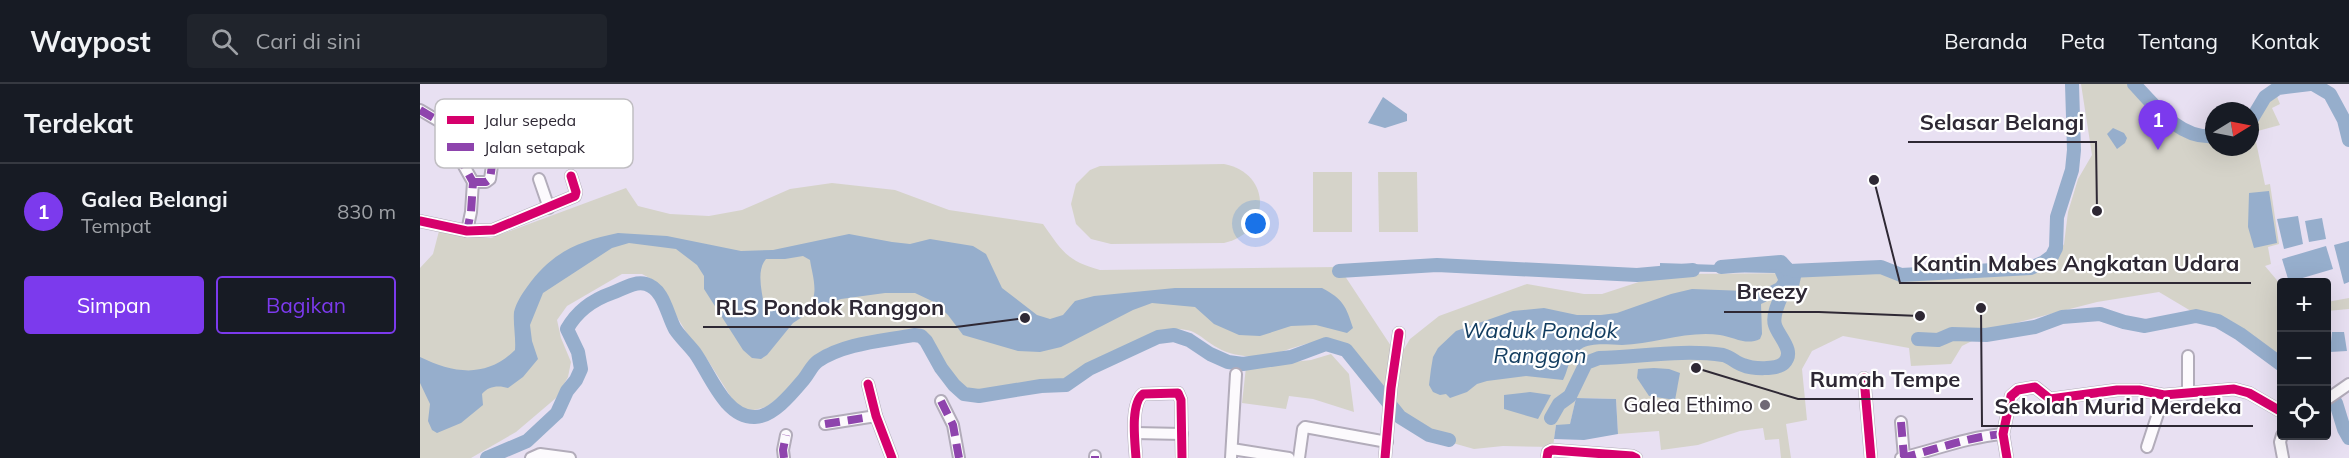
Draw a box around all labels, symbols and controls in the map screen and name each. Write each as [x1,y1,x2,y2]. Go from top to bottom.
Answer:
search box [187,14,607,68]
text: Waypost [30,24,151,59]
icon: search [208,25,241,58]
text: Cari di sini [256,27,361,55]
text: Beranda [1944,28,2028,54]
text: Peta [2061,28,2105,54]
text: Tentang [2138,28,2218,54]
text: Kontak [2251,28,2319,54]
legend [435,99,633,168]
pin: 1 [2138,100,2178,150]
callout: Selasar Belangi [1908,102,2096,142]
north arrow [2205,102,2259,156]
text: Terdekat [24,107,133,140]
text: Selasar Belangi [1920,108,2084,136]
text: Jalur sepeda [484,110,576,130]
text: Jalan setapak [484,137,586,157]
text: Galea Belangi [81,185,228,213]
text: 1 [38,199,50,224]
text: 830 m [337,199,396,224]
your location [1241,209,1270,238]
text: Tempat [81,213,151,238]
callout: Kantin Mabes Angkatan Udara [1900,243,2251,283]
text: Kantin Mabes Angkatan Udara [1913,249,2239,277]
callout: Breezy [1724,272,1819,312]
button: Simpan [24,276,204,334]
button: Bagikan [216,276,396,334]
text: Breezy [1737,277,1808,305]
map controls [2277,278,2331,440]
button: + [2277,278,2331,332]
callout: RLS Pondok Ranggon [703,287,956,327]
text: RLS Pondok Ranggon [716,293,944,321]
water label: Waduk Pondok Ranggon [1462,316,1619,369]
button: − [2277,332,2331,386]
callout: Rumah Tempe [1798,359,1973,399]
text: Rumah Tempe [1810,365,1960,393]
callout: Sekolah Murid Merdeka [1982,386,2253,426]
button: locate [2277,386,2331,440]
place label: Galea Ethimo [1623,391,1753,417]
text: Sekolah Murid Merdeka [1994,392,2242,420]
marker: Galea Ethimo [1758,398,1772,412]

